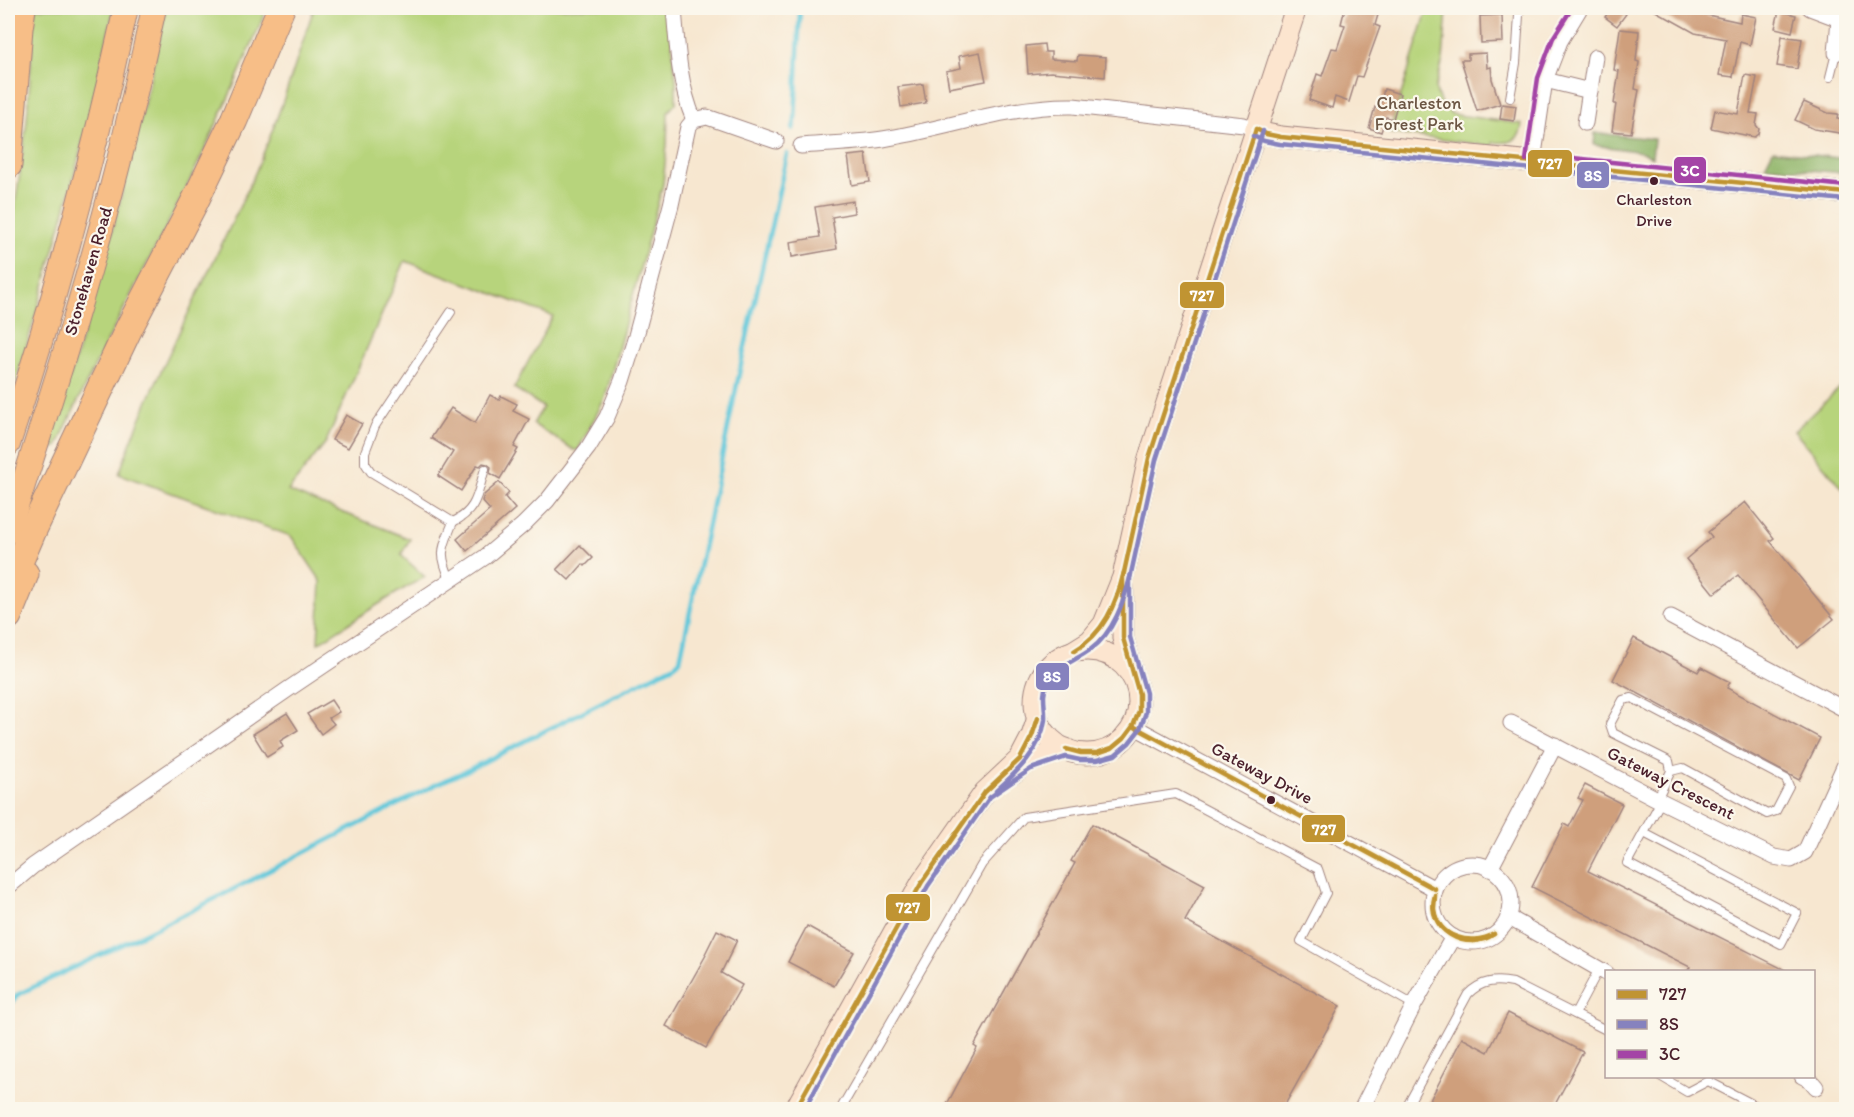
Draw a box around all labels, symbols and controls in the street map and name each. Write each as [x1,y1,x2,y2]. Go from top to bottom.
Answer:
park label: Charleston Forest Park [1375,92,1463,135]
line badge: 727 [1527,149,1573,178]
text: 727 [1537,154,1562,173]
line badge: 3C [1673,156,1707,184]
line badge: 8S [1576,161,1610,189]
text: 3C [1680,161,1700,180]
text: 8S [1584,166,1602,185]
marker: Charleston Drive [1648,175,1660,187]
place label: Charleston Drive [1616,190,1692,230]
street label: Stonehaven Road [59,204,117,338]
line badge: 727 [1179,281,1225,309]
text: 727 [1189,286,1214,305]
line badge: 8S [1035,662,1070,691]
text: 8S [1043,667,1061,686]
street label: Gateway Drive [1208,737,1316,809]
street label: Gateway Crescent [1604,741,1739,825]
unlabelled marker [1265,794,1277,806]
line badge: 727 [1301,814,1346,843]
text: 727 [1311,820,1336,839]
line badge: 727 [885,893,931,922]
text: 727 [895,898,920,917]
legend [1605,970,1815,1078]
text: 727 [1659,983,1686,1005]
text: 8S [1659,1013,1679,1035]
text: 3C [1659,1043,1680,1065]

